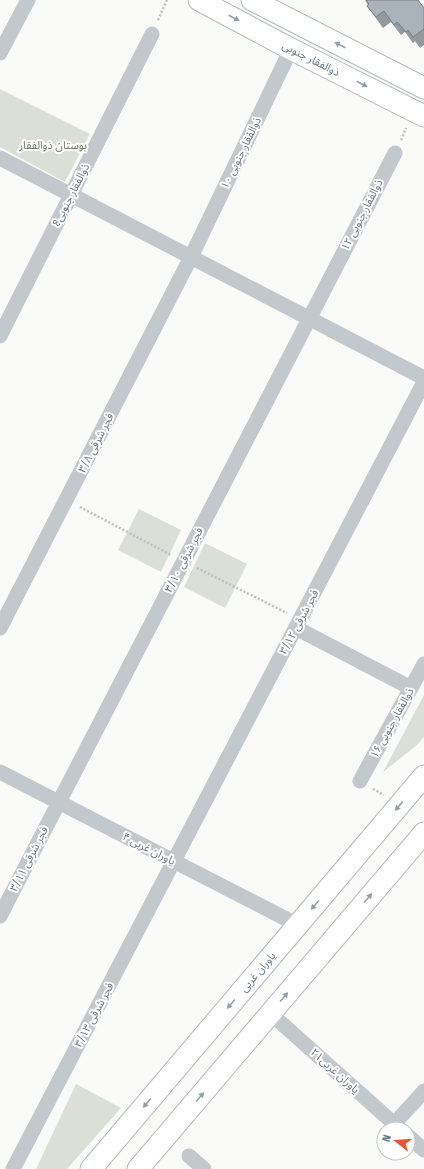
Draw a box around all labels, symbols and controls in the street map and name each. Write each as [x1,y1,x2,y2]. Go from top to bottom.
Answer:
one-way arrow [228,15,239,22]
street label: ذوالفقار جنوبی [280,39,342,79]
one-way arrow [334,42,345,48]
one-way arrow [356,81,367,87]
street label: ۱۰ ذوالفقار جنوبی [218,115,264,191]
park label: بوستان ذوالفقار [18,139,87,152]
street label: 8ذوالفقار جنوبی [50,162,92,228]
street label: ۱۲ ذوالفقار جنوبی [338,177,386,253]
street label: ۳/۸ فجر شرقی [75,411,117,475]
street label: ۳/۱۰ فجر شرقی [162,525,206,595]
street label: ۳/۱۲ فجر شرقی [277,587,321,656]
street label: ۱۶ ذوالفقار جنوبی [367,686,417,760]
one-way arrow [394,800,403,811]
street label: ۳/۱۱ فجر شرقی [7,824,51,894]
street label: ۴ یاوران غربی [120,830,178,868]
one-way arrow [363,893,372,904]
one-way arrow [310,899,319,910]
street label: یاوران غربی [237,949,279,995]
street label: ۳/۱۳ فجر شرقی [72,980,116,1049]
one-way arrow [279,992,288,1002]
one-way arrow [226,999,235,1009]
street label: یاوران غربی۲۱ [308,1046,362,1096]
one-way arrow [196,1091,205,1102]
one-way arrow [142,1098,151,1108]
north arrow [376,1121,416,1161]
text: N [380,1133,394,1143]

